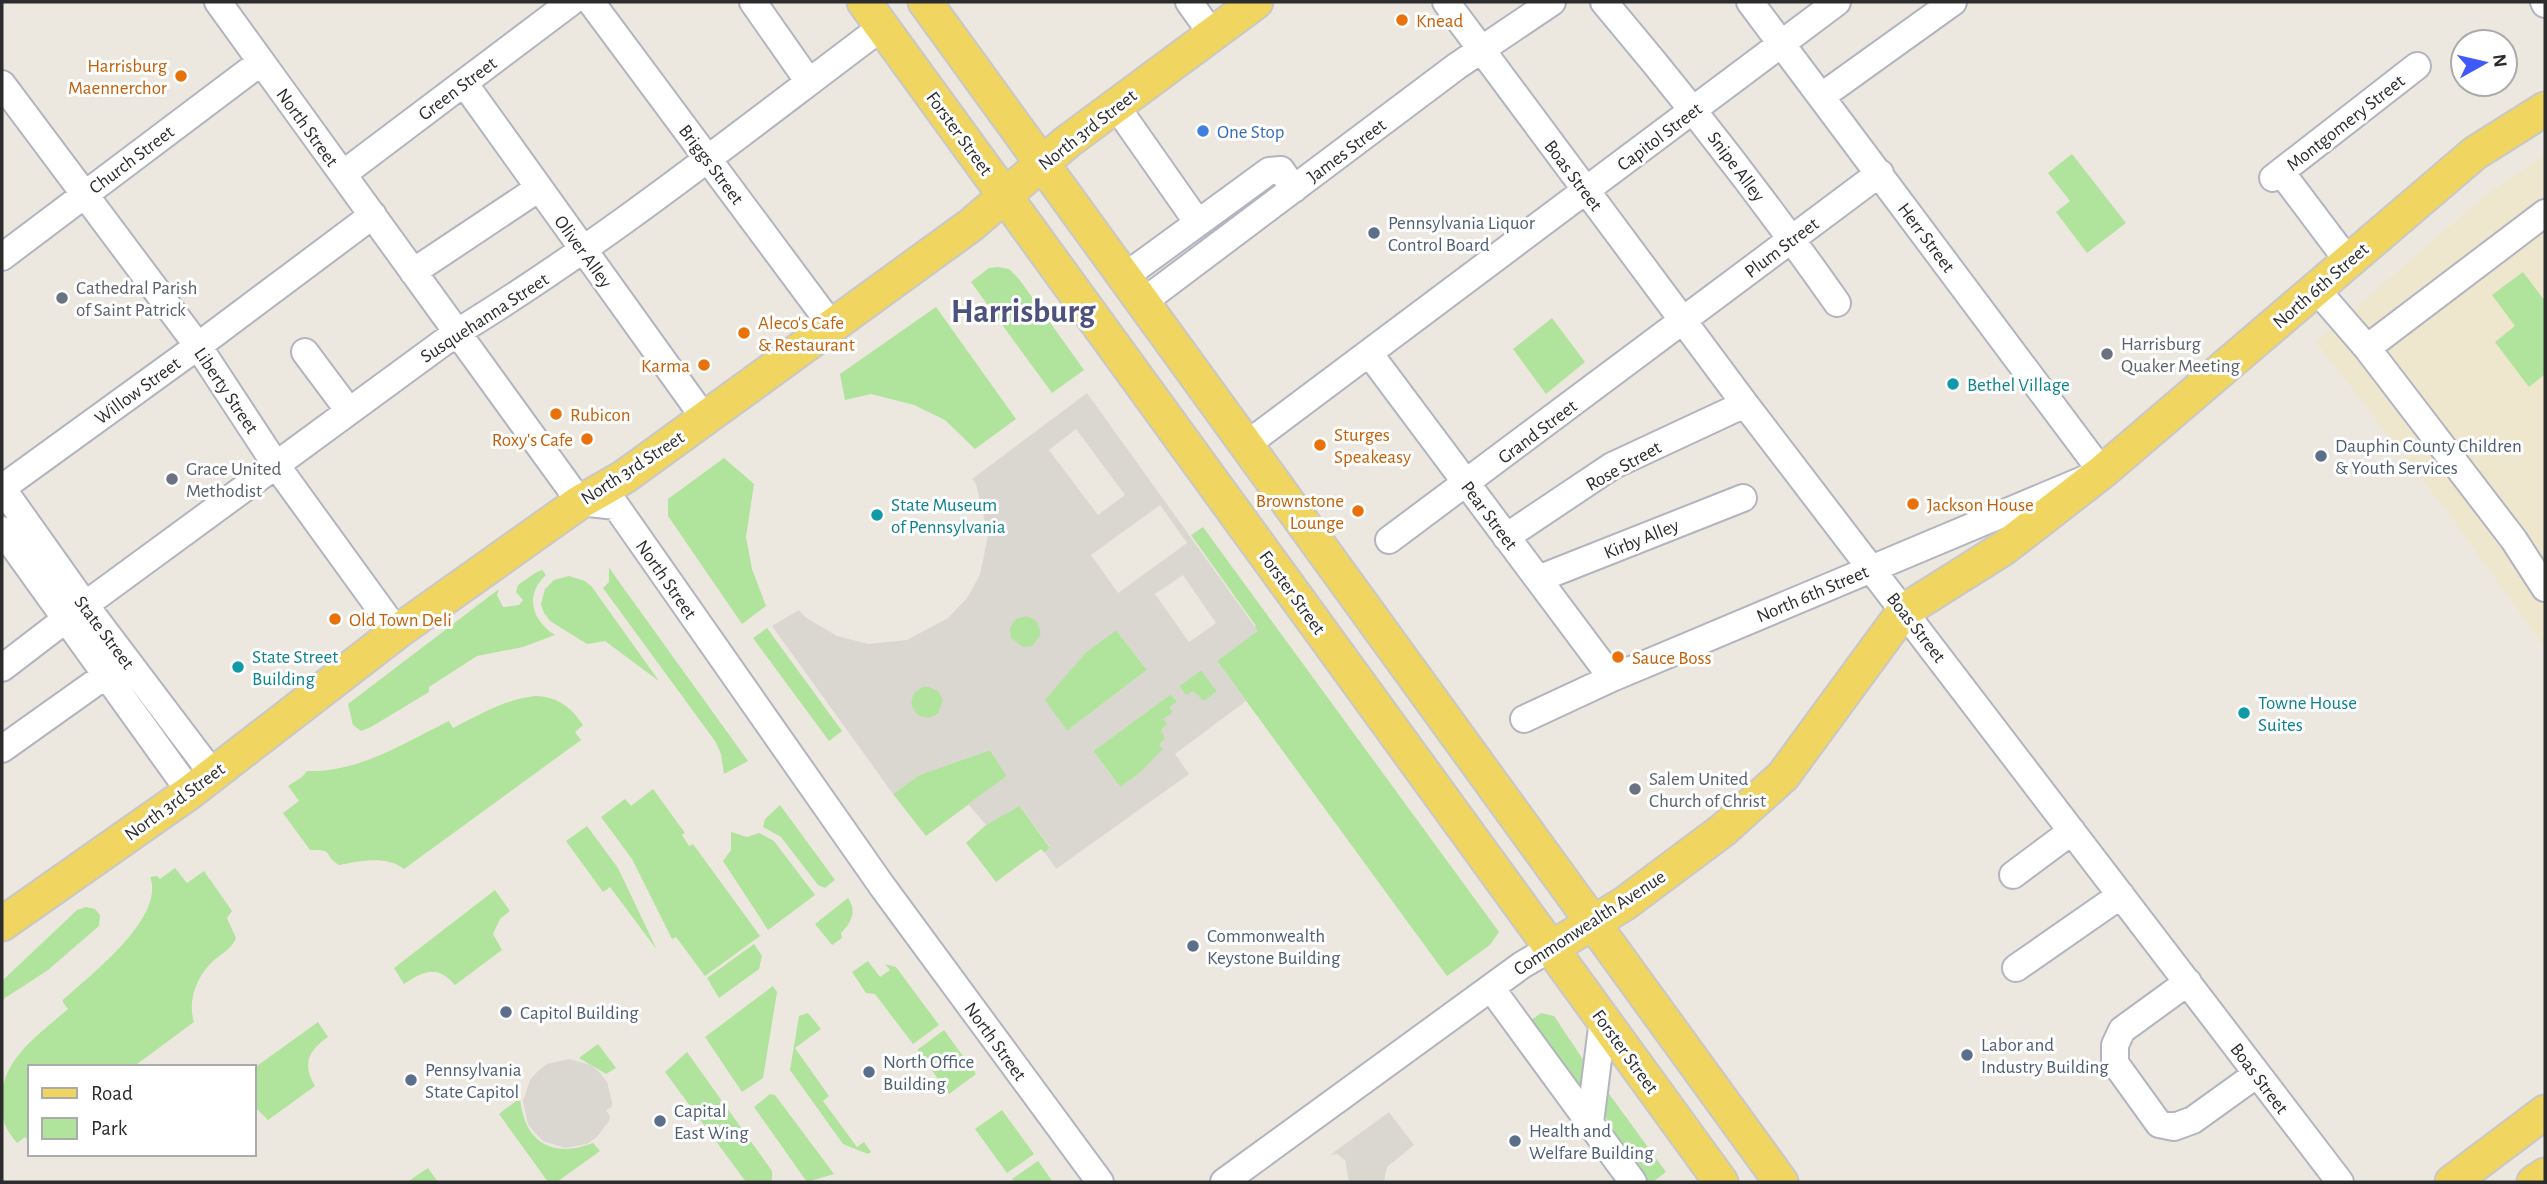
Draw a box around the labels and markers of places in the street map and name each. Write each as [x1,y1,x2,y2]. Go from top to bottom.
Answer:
marker: Knead [1394,12,1410,28]
place label: Knead [1416,12,1464,31]
place label: Harrisburg Maennerchor [68,57,168,98]
marker: Harrisburg Maennerchor [173,68,189,84]
marker: One Stop [1195,123,1211,139]
place label: One Stop [1217,123,1285,142]
place label: Pennsylvania Liquor Control Board [1388,214,1535,255]
marker: Pennsylvania Liquor Control Board [1366,225,1382,241]
place label: Cathedral Parish of Saint Patrick [76,279,197,320]
marker: Cathedral Parish of Saint Patrick [54,290,70,306]
place label: Aleco's Cafe & Restaurant [758,314,855,355]
marker: Aleco's Cafe & Restaurant [736,325,752,341]
place label: Harrisburg Quaker Meeting [2121,335,2241,376]
marker: Harrisburg Quaker Meeting [2099,346,2115,362]
place label: Karma [641,357,690,376]
marker: Karma [696,357,712,373]
marker: Bethel Village [1945,376,1961,392]
place label: Bethel Village [1967,376,2070,395]
marker: Rubicon [548,406,564,422]
place label: Rubicon [570,406,630,425]
place label: Sturges Speakeasy [1334,426,1411,467]
place label: Roxy's Cafe [492,431,573,450]
marker: Roxy's Cafe [579,431,595,447]
marker: Sturges Speakeasy [1312,437,1328,453]
place label: Dauphin County Children & Youth Services [2335,437,2522,478]
marker: Dauphin County Children & Youth Services [2313,448,2329,464]
place label: Grace United Methodist [186,460,281,501]
marker: Grace United Methodist [164,471,180,487]
place label: Brownstone Lounge [1256,492,1344,533]
place label: State Museum of Pennsylvania [891,496,1006,537]
marker: Jackson House [1905,496,1921,512]
place label: Jackson House [1927,496,2034,515]
marker: Brownstone Lounge [1350,503,1366,519]
marker: State Museum of Pennsylvania [869,507,885,523]
marker: Old Town Deli [327,611,343,627]
place label: Old Town Deli [349,611,452,630]
place label: State Street Building [252,648,338,689]
marker: Sauce Boss [1610,649,1626,665]
place label: Sauce Boss [1632,649,1712,668]
marker: State Street Building [230,659,246,675]
place label: Towne House Suites [2258,694,2357,735]
marker: Towne House Suites [2236,705,2252,721]
place label: Salem United Church of Christ [1649,770,1766,811]
marker: Salem United Church of Christ [1627,781,1643,797]
place label: Commonwealth Keystone Building [1207,927,1341,968]
marker: Commonwealth Keystone Building [1185,938,1201,954]
marker: Capitol Building [498,1004,514,1020]
place label: Capitol Building [520,1004,639,1023]
place label: Labor and Industry Building [1981,1036,2109,1077]
marker: Labor and Industry Building [1959,1047,1975,1063]
place label: North Office Building [883,1053,974,1094]
place label: Pennsylvania State Capitol [425,1061,522,1102]
marker: North Office Building [861,1064,877,1080]
marker: Pennsylvania State Capitol [403,1072,419,1088]
place label: Capital East Wing [674,1102,749,1143]
marker: Capital East Wing [652,1113,668,1129]
place label: Health and Welfare Building [1529,1122,1654,1163]
marker: Health and Welfare Building [1507,1133,1523,1149]

